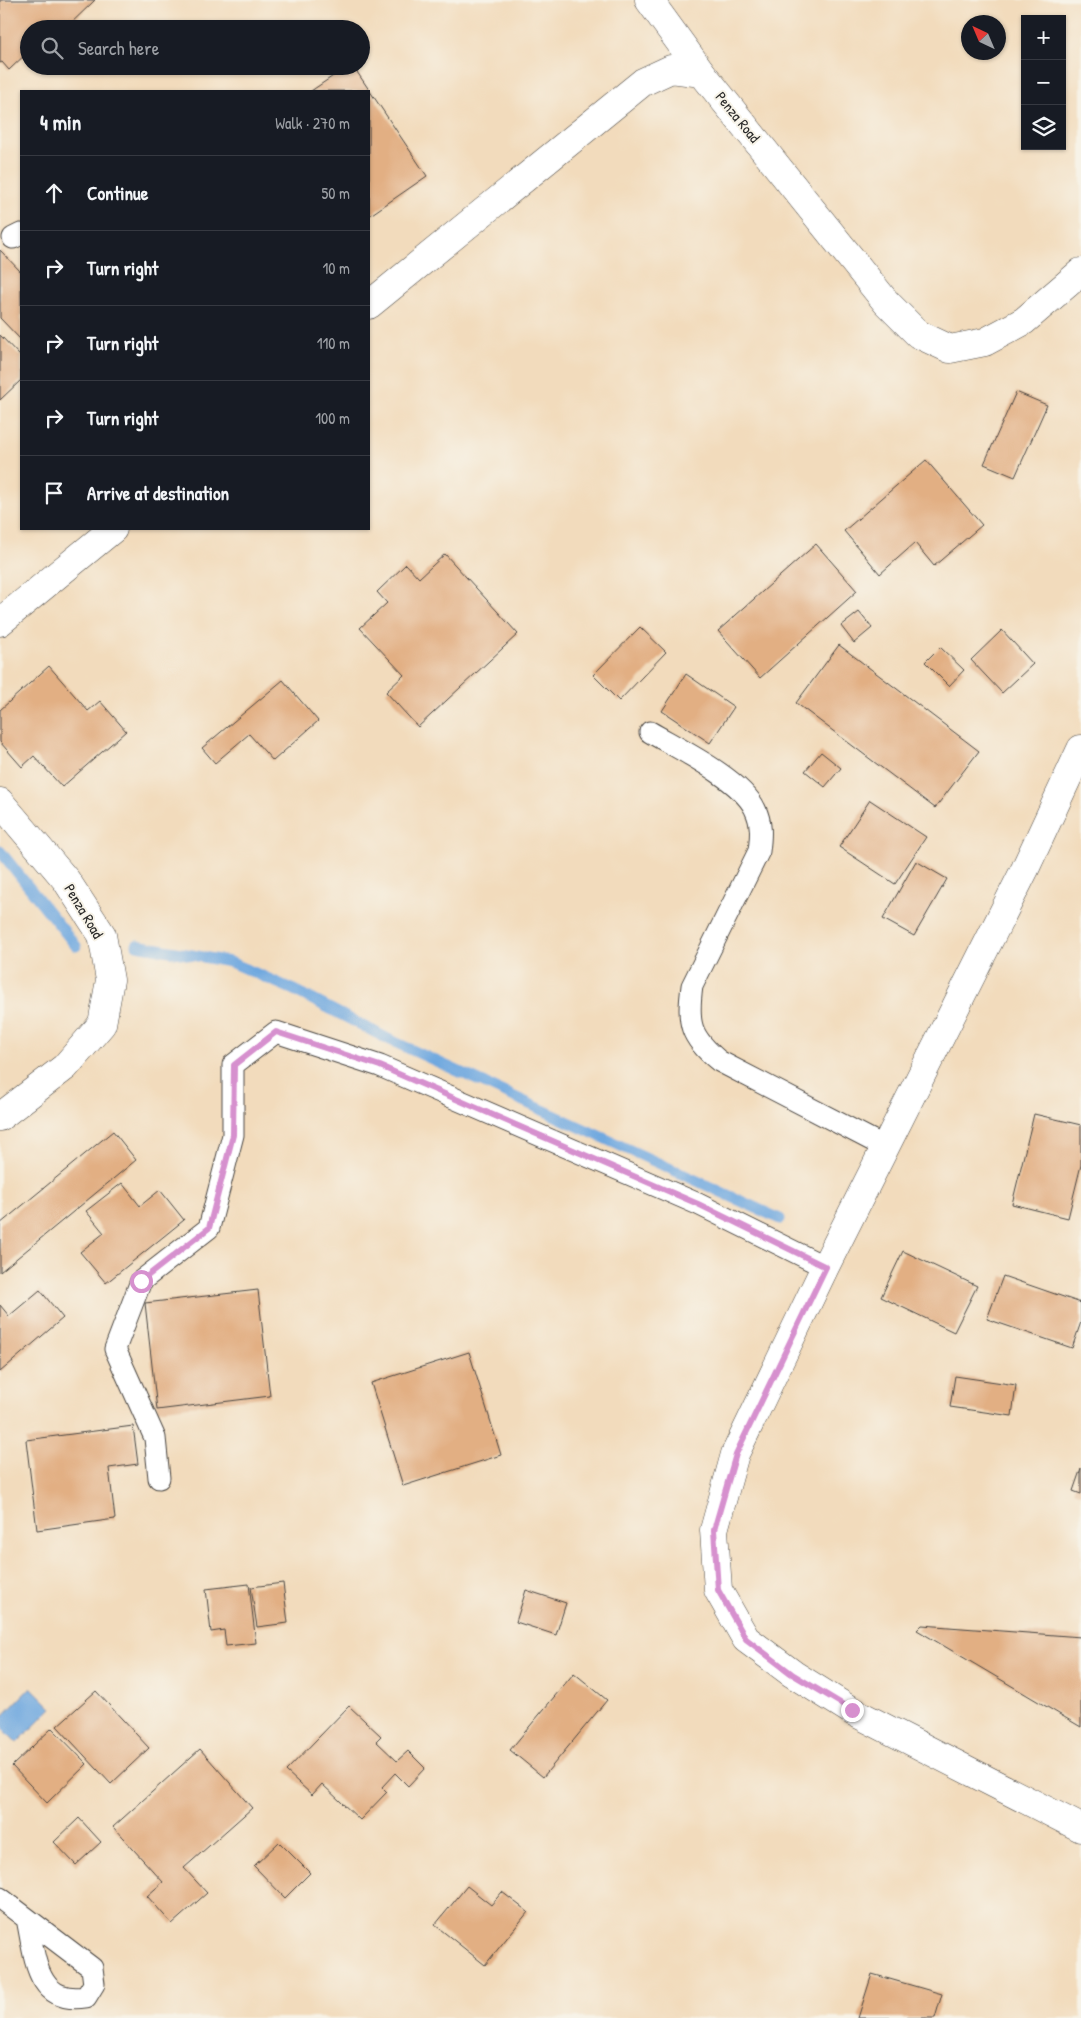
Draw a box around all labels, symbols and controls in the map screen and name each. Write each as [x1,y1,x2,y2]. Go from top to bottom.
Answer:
north arrow [961,15,1006,60]
map controls [1021,15,1066,150]
button: + [1021,15,1066,60]
search box [20,20,370,75]
icon: search [38,34,66,62]
text: Search here [78,35,159,61]
button: − [1021,60,1066,105]
street label: Penza Road [711,87,765,147]
button: layers [1021,105,1066,150]
text: 4 min [40,108,81,137]
text: Walk · 270 m [275,112,350,134]
icon: ahead [40,179,68,207]
text: Continue [87,180,148,206]
text: 50 m [322,182,350,204]
icon: right [40,254,68,282]
text: Turn right [87,255,158,281]
text: 10 m [322,257,350,279]
icon: right [40,329,68,357]
text: Turn right [87,330,158,356]
text: 110 m [317,332,350,354]
icon: right [40,404,68,432]
text: Turn right [87,405,158,431]
text: 100 m [315,407,350,429]
icon: arrive [40,479,68,507]
text: Arrive at destination [87,480,229,506]
street label: Penza Road [59,880,109,942]
route start [130,1270,153,1293]
route end [841,1699,864,1722]

